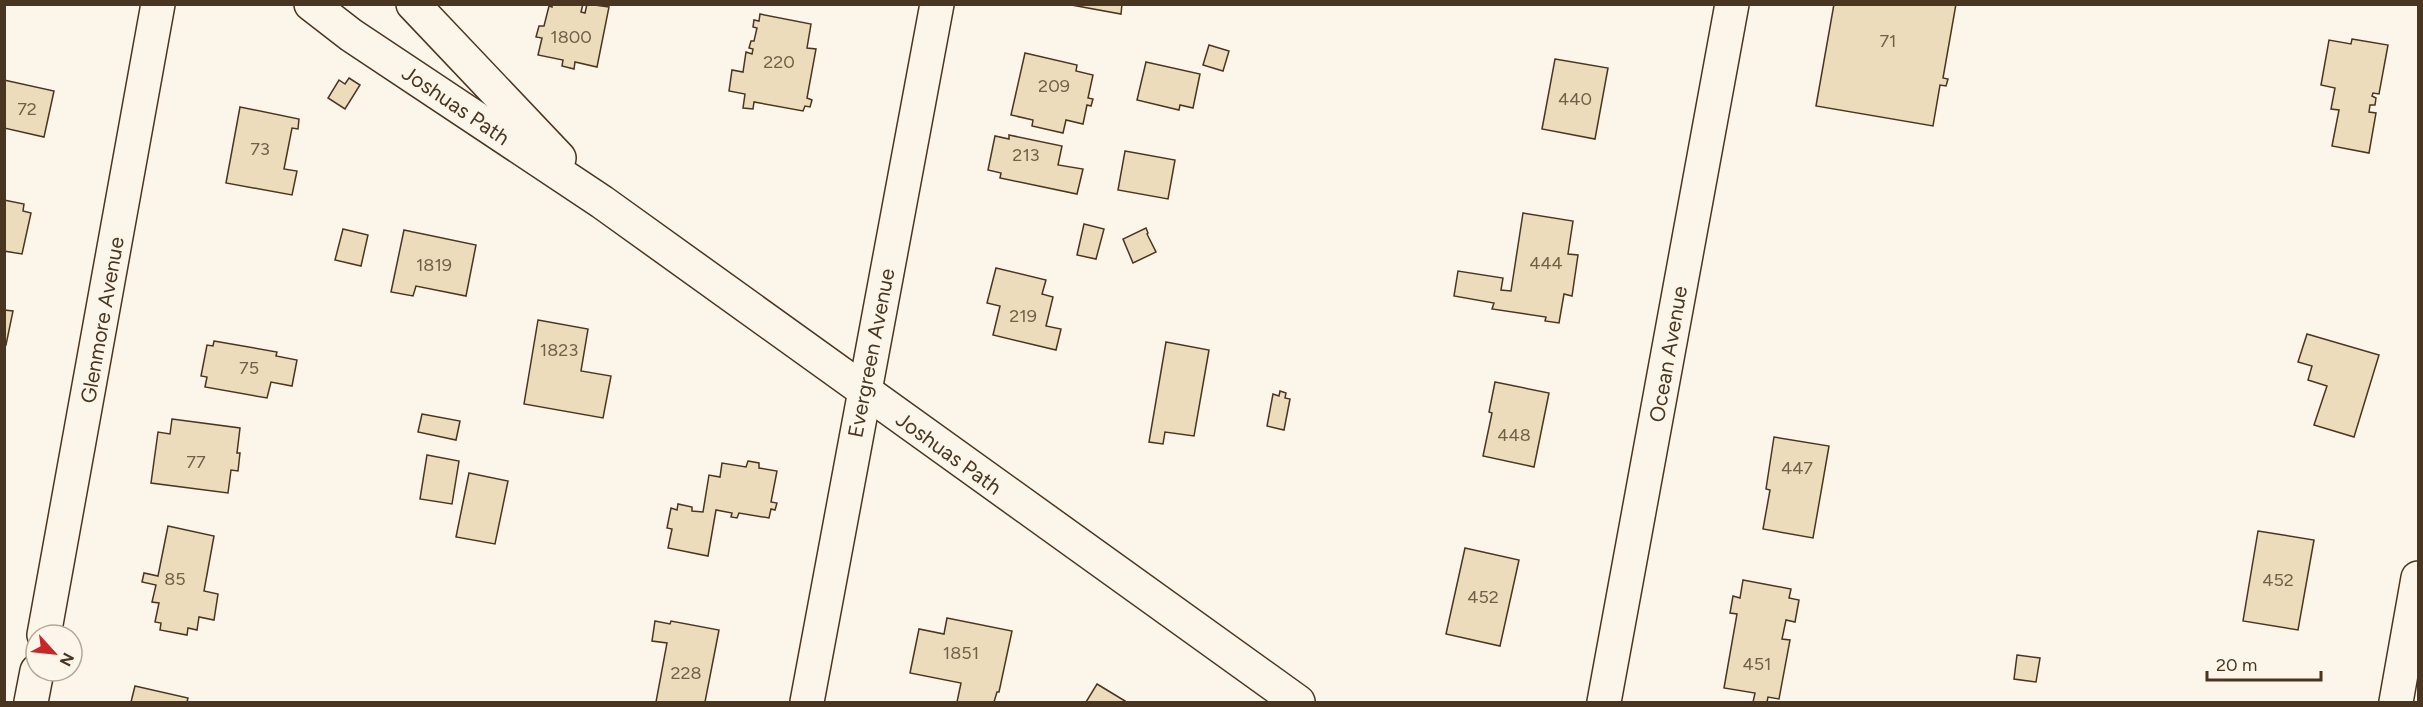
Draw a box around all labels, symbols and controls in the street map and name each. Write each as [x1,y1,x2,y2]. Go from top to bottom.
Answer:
house number: 1800 [550,26,592,48]
house number: 71 [1879,30,1897,52]
house number: 220 [763,51,795,73]
street label: Joshuas Path [398,60,514,150]
house number: 209 [1038,75,1070,97]
house number: 440 [1558,88,1592,110]
house number: 72 [17,98,37,120]
house number: 73 [250,138,270,160]
house number: 213 [1012,144,1040,166]
street label: Glenmore Avenue [75,235,129,405]
house number: 444 [1529,252,1563,274]
house number: 1819 [416,254,452,276]
street label: Evergreen Avenue [842,266,900,440]
street label: Ocean Avenue [1644,284,1692,424]
house number: 219 [1009,305,1037,327]
house number: 1823 [540,339,578,361]
house number: 75 [239,357,259,379]
street label: Joshuas Path [891,406,1007,500]
house number: 448 [1497,424,1531,446]
house number: 77 [186,451,206,473]
house number: 447 [1781,457,1813,479]
house number: 85 [164,568,186,590]
house number: 452 [2262,569,2294,591]
house number: 452 [1467,586,1499,608]
north arrow [24,623,84,683]
house number: 1851 [943,642,979,664]
scale bar [2207,644,2321,682]
text: N [56,650,78,669]
house number: 451 [1743,653,1771,675]
text: 20 m [2216,654,2257,676]
house number: 228 [670,662,702,684]

